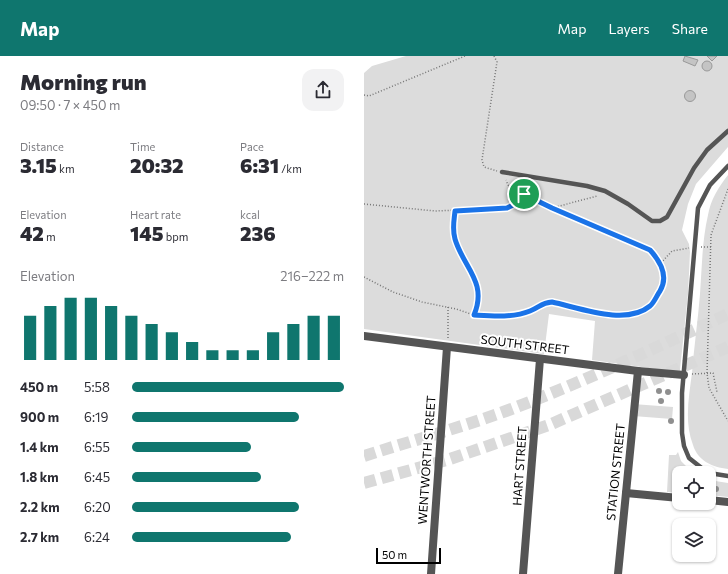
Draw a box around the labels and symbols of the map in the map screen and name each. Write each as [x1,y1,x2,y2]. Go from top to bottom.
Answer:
pin [507,177,541,211]
street label: SOUTH STREET [480,332,571,356]
street label: WENTWORTH STREET [415,395,438,525]
street label: STATION STREET [603,422,627,521]
street label: HART STREET [509,425,529,506]
scale bar [376,546,441,565]

